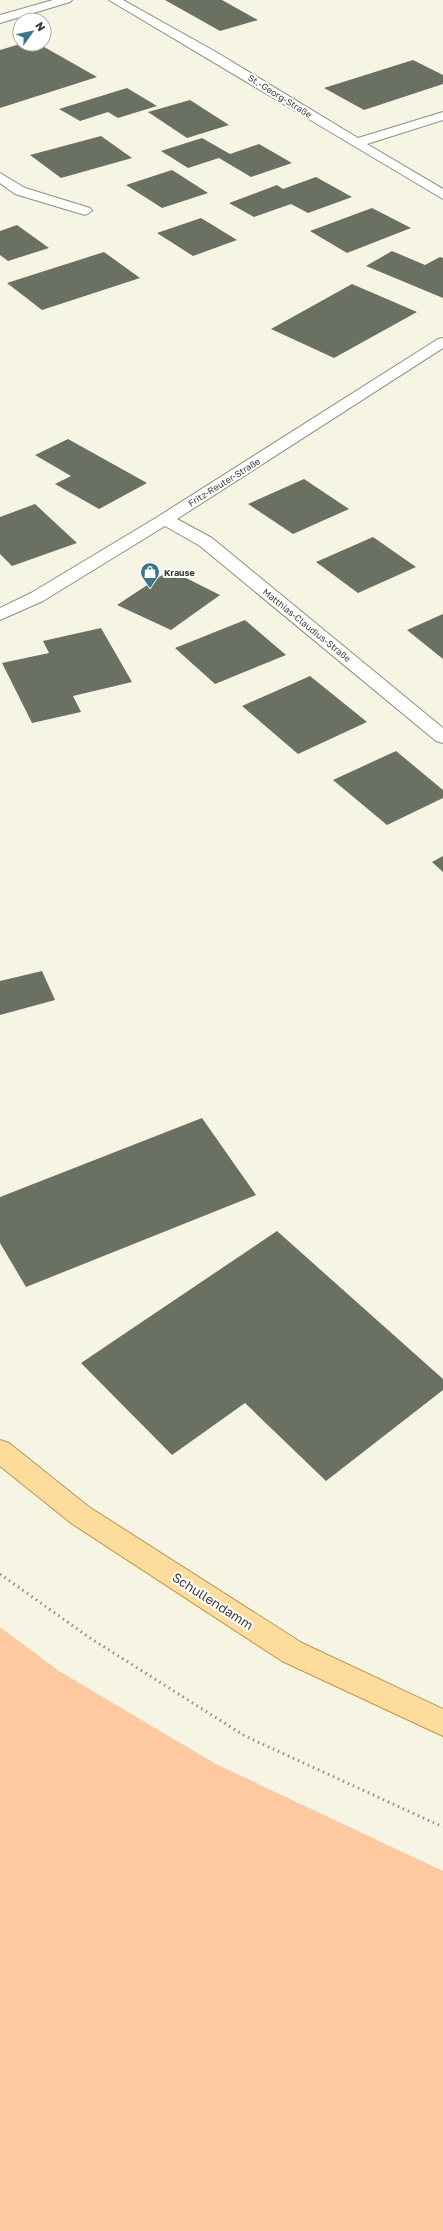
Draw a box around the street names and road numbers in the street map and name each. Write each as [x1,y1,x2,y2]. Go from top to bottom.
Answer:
street label: St.-Georg-Straße [246,72,314,120]
street label: Fritz-Reuter-Straße [186,455,262,509]
street label: Matthias-Claudius-Straße [261,586,353,664]
street label: Schullendamm [170,1569,256,1633]

